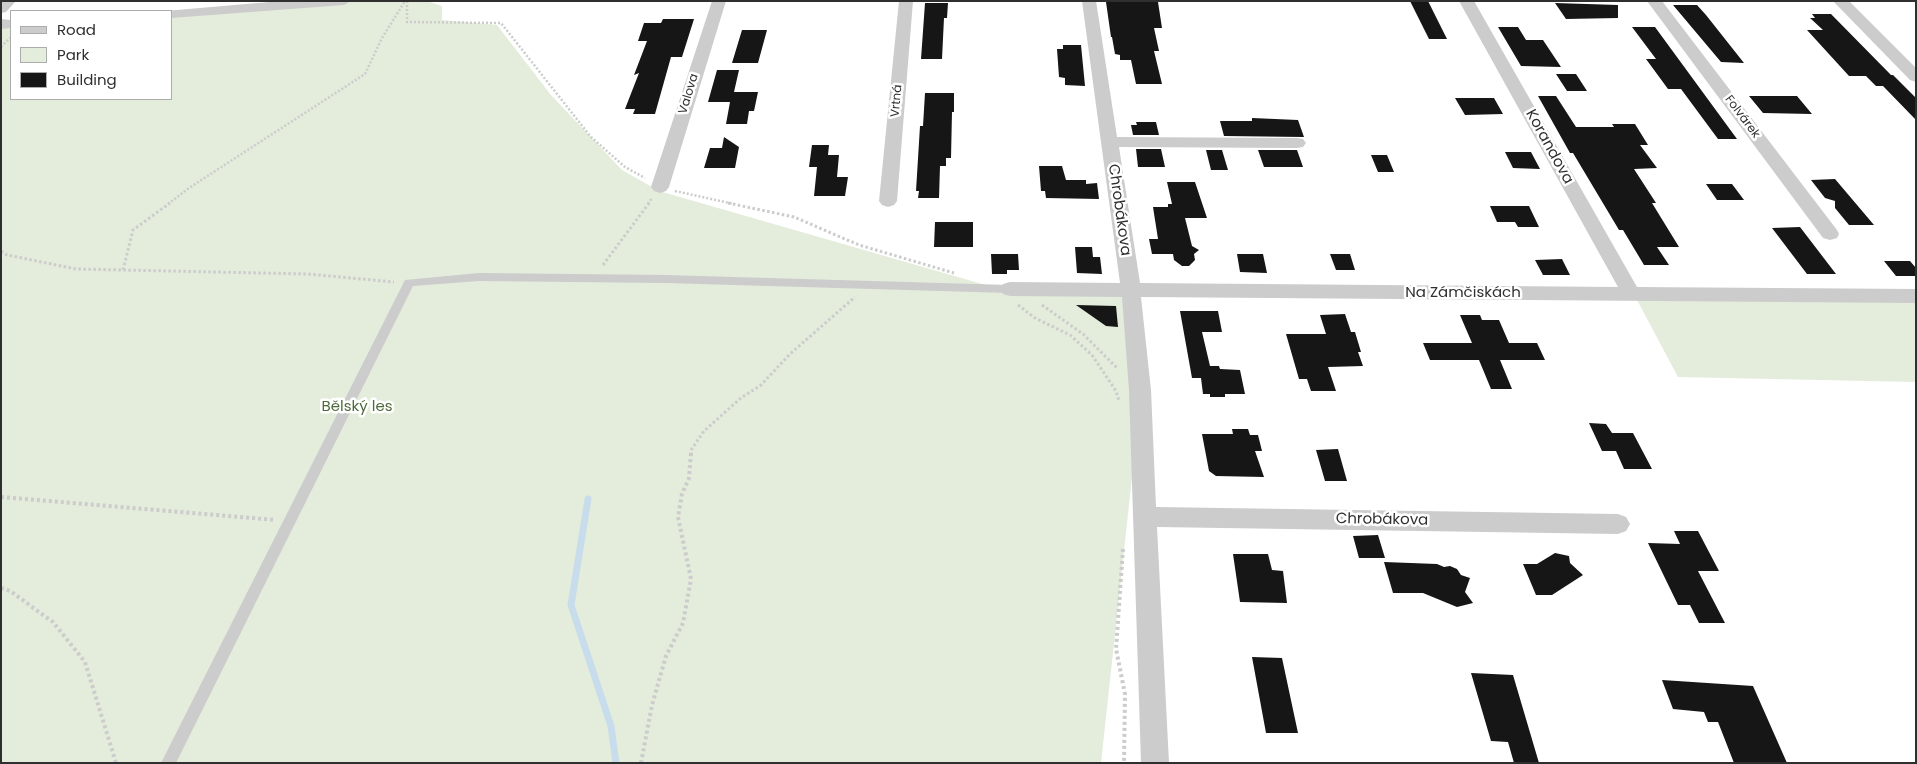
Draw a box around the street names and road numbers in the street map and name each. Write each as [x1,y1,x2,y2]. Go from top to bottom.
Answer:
street label: Valova [676,72,702,116]
street label: Vrtná [888,84,906,118]
street label: Folvárek [1721,93,1763,141]
street label: Korandova [1521,107,1577,187]
street label: Chrobákova [1104,163,1134,257]
street label: Na Zámčiskách [1405,284,1521,302]
street label: Chrobákova [1336,510,1428,530]

